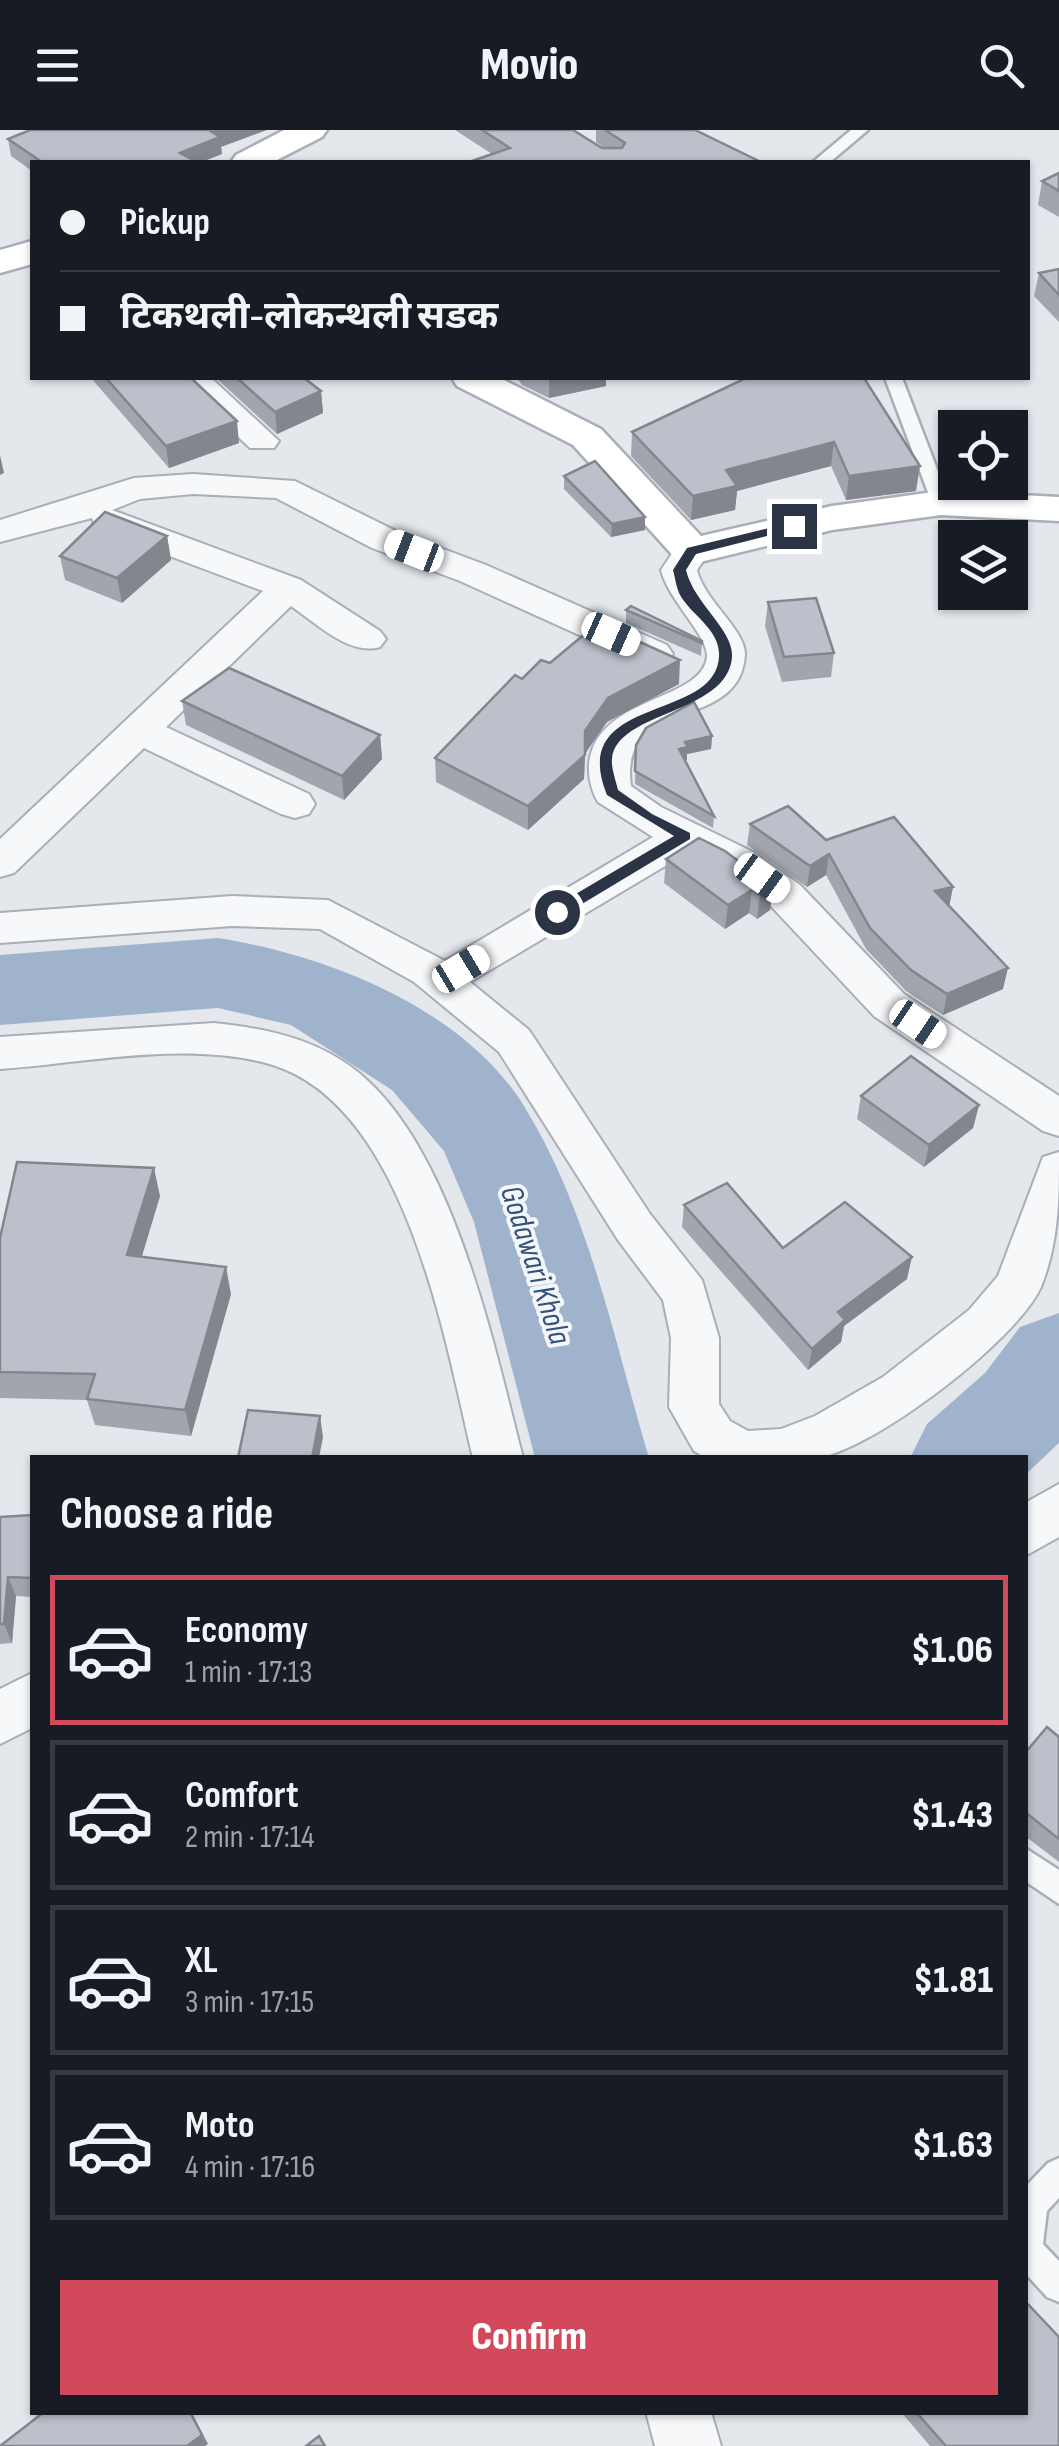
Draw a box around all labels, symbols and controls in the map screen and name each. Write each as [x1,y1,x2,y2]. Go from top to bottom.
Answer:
icon: menu [30,38,85,93]
text: Movio [481,38,578,93]
icon: search [974,38,1029,93]
text: Pickup [120,200,210,245]
text: टिकथली-लोकन्थली सडक [120,294,498,339]
map controls [938,410,1028,610]
button: locate [938,410,1028,500]
route end [772,504,817,549]
button: layers [938,520,1028,610]
car [381,526,447,576]
car [577,608,645,660]
car [729,848,795,908]
route start [535,890,580,935]
car [428,941,494,997]
car [885,995,951,1053]
water label: Godawari Khola [491,1181,579,1349]
text: Choose a ride [60,1487,273,1542]
icon: car [65,1605,155,1695]
text: Economy [185,1608,308,1653]
text: $1.06 [911,1628,993,1673]
text: 1 min · 17:13 [185,1653,312,1692]
icon: car [65,1770,155,1860]
text: Comfort [185,1773,299,1818]
text: $1.43 [911,1793,993,1838]
text: 2 min · 17:14 [185,1818,314,1857]
icon: car [65,1935,155,2025]
text: XL [185,1938,218,1983]
text: $1.81 [914,1958,993,2003]
text: 3 min · 17:15 [185,1983,314,2022]
icon: car [65,2100,155,2190]
text: Moto [185,2103,255,2148]
text: $1.63 [912,2123,993,2168]
text: 4 min · 17:16 [185,2148,315,2187]
button: Confirm [60,2280,998,2395]

